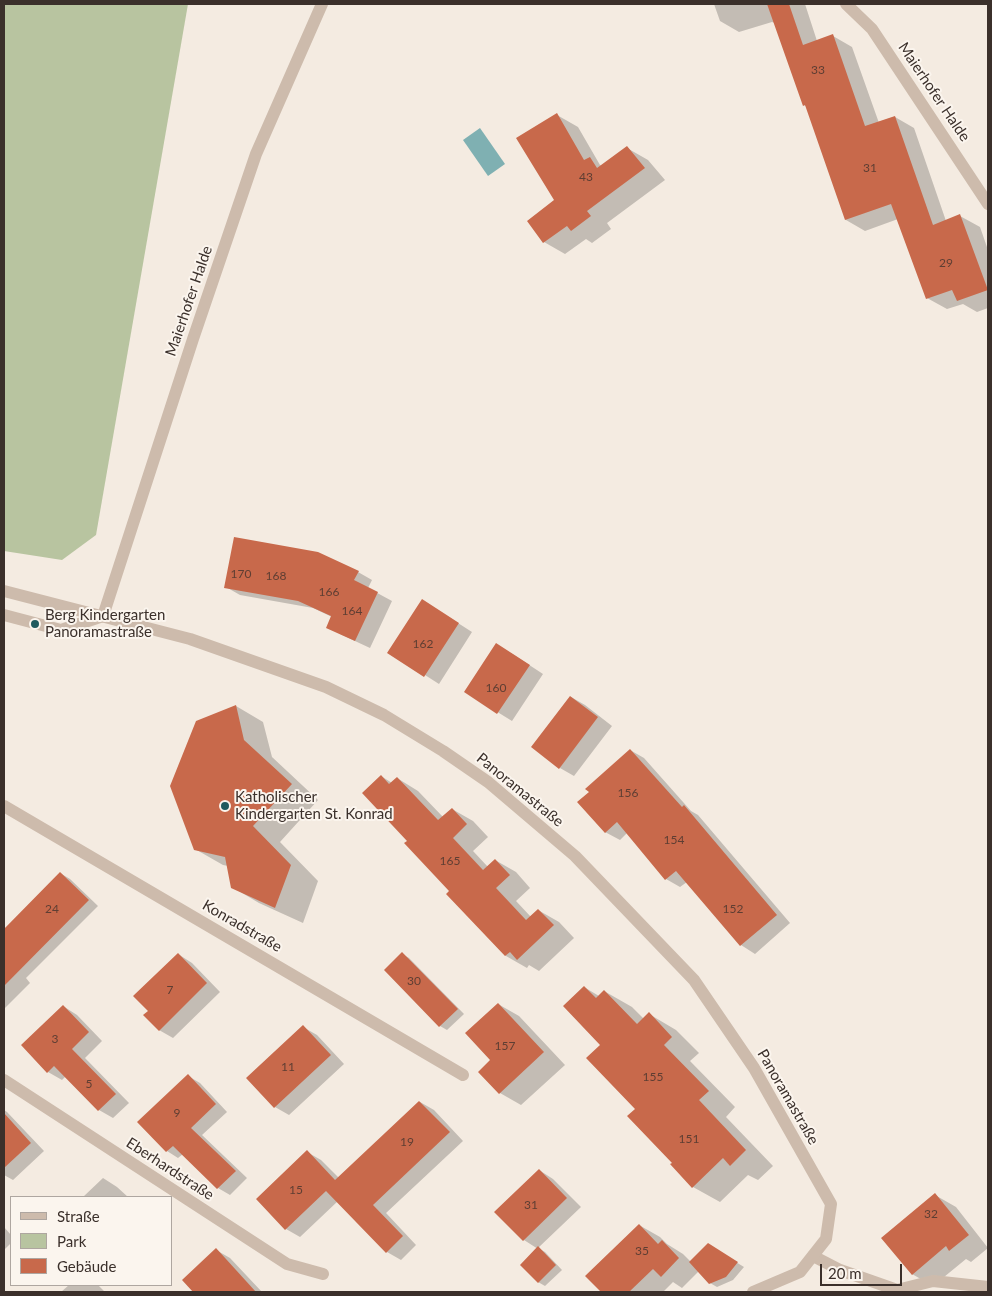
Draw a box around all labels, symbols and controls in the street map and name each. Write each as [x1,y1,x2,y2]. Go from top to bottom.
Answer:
street label: Maierhofer Halde [894,39,974,145]
house number: 33 [811,63,825,77]
house number: 31 [863,161,877,175]
house number: 43 [579,170,593,184]
street label: Maierhofer Halde [162,243,216,359]
house number: 29 [939,256,953,270]
house number: 170 [231,567,251,581]
house number: 168 [266,569,286,583]
house number: 166 [319,585,339,599]
house number: 164 [342,604,362,618]
place label: Berg Kindergarten Panoramastraße [45,606,165,641]
marker: Berg Kindergarten Panoramastraße [29,618,41,630]
house number: 162 [413,637,433,651]
house number: 160 [486,681,506,695]
street label: Panoramastraße [473,749,567,831]
house number: 156 [618,786,638,800]
place label: Katholischer Kindergarten St. Konrad [235,788,393,823]
marker: Katholischer Kindergarten St. Konrad [219,800,231,812]
house number: 154 [664,833,684,847]
house number: 165 [440,854,460,868]
street label: Konradstraße [199,896,285,956]
house number: 24 [45,902,59,916]
house number: 152 [723,902,743,916]
house number: 30 [407,974,421,988]
house number: 7 [167,983,173,997]
house number: 3 [52,1032,58,1046]
house number: 157 [495,1039,515,1053]
street label: Panoramastraße [753,1046,823,1148]
house number: 11 [281,1060,295,1074]
house number: 155 [643,1070,663,1084]
house number: 5 [86,1077,92,1091]
house number: 9 [174,1106,180,1120]
house number: 151 [679,1132,699,1146]
street label: Eberhardstraße [123,1134,217,1204]
house number: 19 [400,1135,414,1149]
house number: 15 [289,1183,303,1197]
legend [10,1196,172,1286]
house number: 31 [524,1198,538,1212]
text: Straße [57,1207,100,1225]
house number: 32 [924,1207,938,1221]
text: Park [57,1232,86,1250]
house number: 35 [635,1244,649,1258]
scale bar [822,1254,904,1286]
text: Gebäude [57,1257,116,1275]
text: 20 m [828,1264,862,1282]

